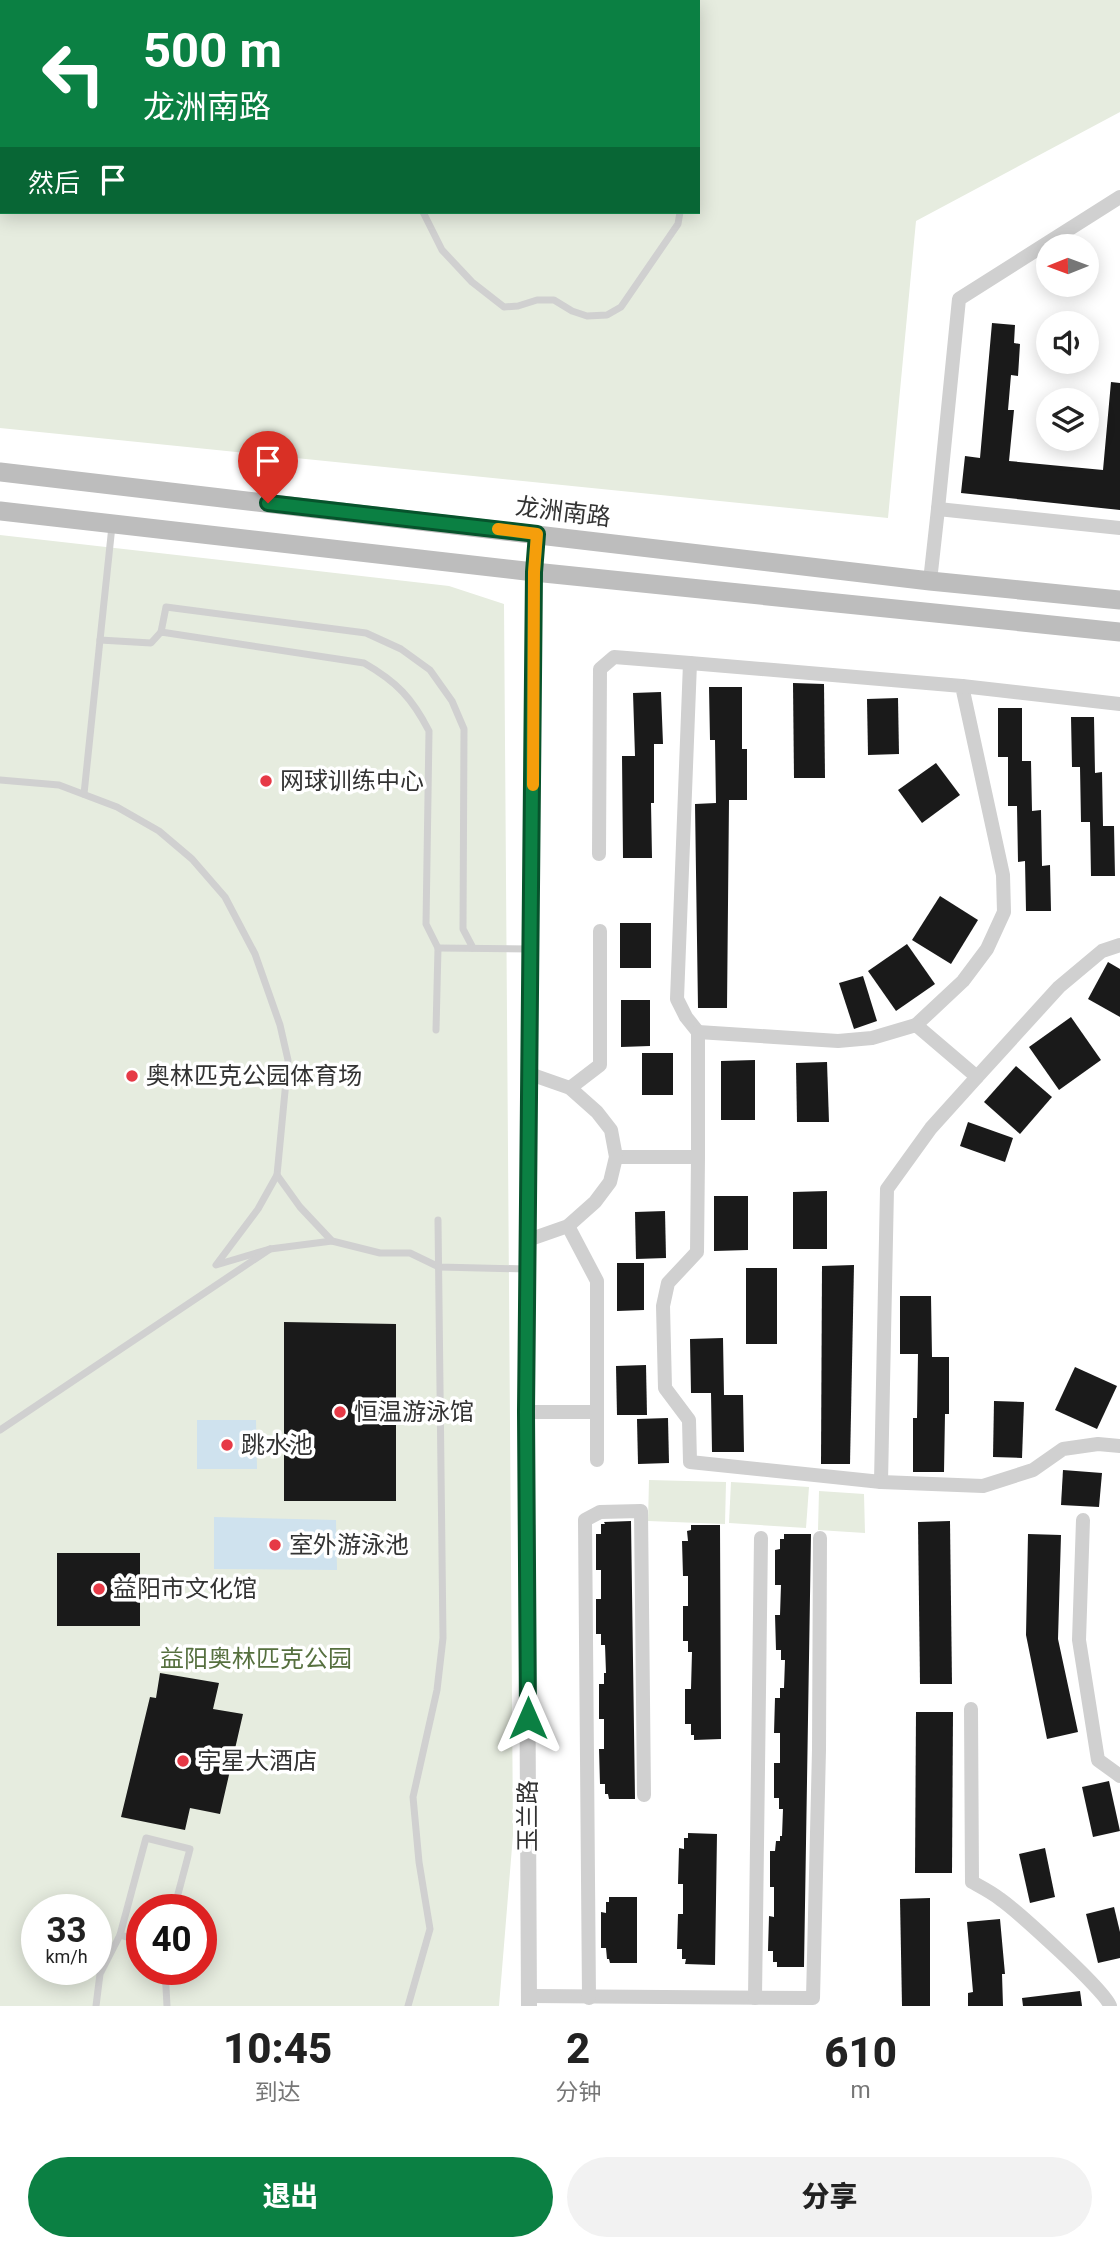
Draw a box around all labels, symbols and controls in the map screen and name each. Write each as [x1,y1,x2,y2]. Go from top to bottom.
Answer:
text: 500 m [143,22,282,79]
icon: left [28,28,119,119]
text: 龙洲南路 [143,88,271,126]
icon: arrive [94,161,132,199]
text: 然后 [28,168,80,198]
north arrow [1036,234,1099,298]
map controls [1036,234,1099,451]
button: sound [1036,311,1099,374]
button: layers [1036,388,1099,451]
pin [238,431,298,503]
icon: arrive [249,442,287,480]
street label: 龙洲南路 [514,492,612,532]
place label: 网球训练中心 [280,767,424,795]
marker: 网球训练中心 [258,773,274,789]
place label: 奥林匹克公园体育场 [146,1062,362,1090]
marker: 奥林匹克公园体育场 [124,1068,140,1084]
place label: 恒温游泳馆 [354,1398,474,1426]
marker: 恒温游泳馆 [332,1404,348,1420]
place label: 跳水池 [241,1431,313,1459]
marker: 跳水池 [219,1437,235,1453]
place label: 室外游泳池 [289,1531,409,1559]
marker: 室外游泳池 [267,1537,283,1553]
place label: 益阳市文化馆 [113,1575,257,1603]
marker: 益阳市文化馆 [91,1581,107,1597]
park label: 益阳奥林匹克公园 [160,1645,352,1673]
position arrow [491,1681,565,1755]
place label: 宇星大酒店 [197,1747,317,1775]
marker: 宇星大酒店 [175,1753,191,1769]
street label: 玉兰路 [514,1780,542,1852]
speed limit sign: 40 [126,1894,217,1985]
text: 33 [46,1910,87,1951]
text: km/h [45,1946,88,1967]
text: 10:45 [223,2024,332,2073]
text: 2 [566,2024,590,2073]
text: 610 [824,2028,897,2077]
text: m [851,2077,871,2104]
text: 到达 [255,2079,301,2106]
text: 分钟 [555,2079,601,2106]
button: 退出 [28,2157,553,2237]
button: 分享 [567,2157,1092,2237]

